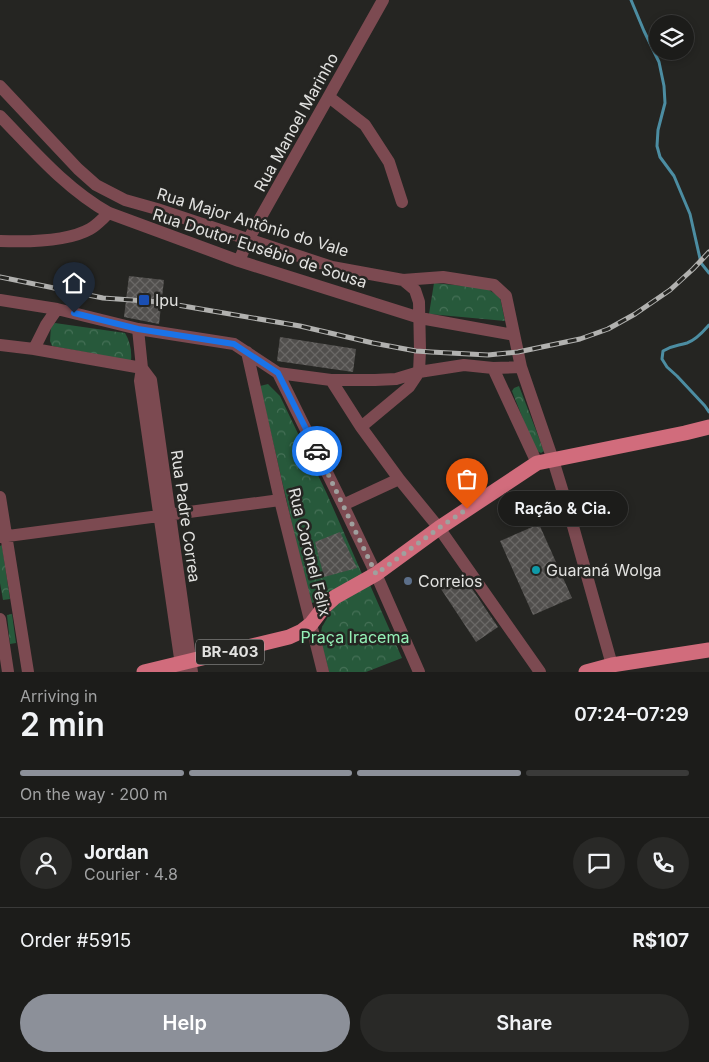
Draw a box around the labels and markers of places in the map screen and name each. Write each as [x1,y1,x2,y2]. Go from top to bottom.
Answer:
pin [53,262,95,313]
place label: Ipu [155,290,179,310]
marker: Ipu [137,293,151,307]
pin [446,458,488,509]
callout: Ração & Cia. [497,492,627,526]
place label: Guaraná Wolga [546,560,662,580]
marker: Guaraná Wolga [530,564,542,576]
place label: Correios [418,571,483,591]
marker: Correios [402,575,414,587]

